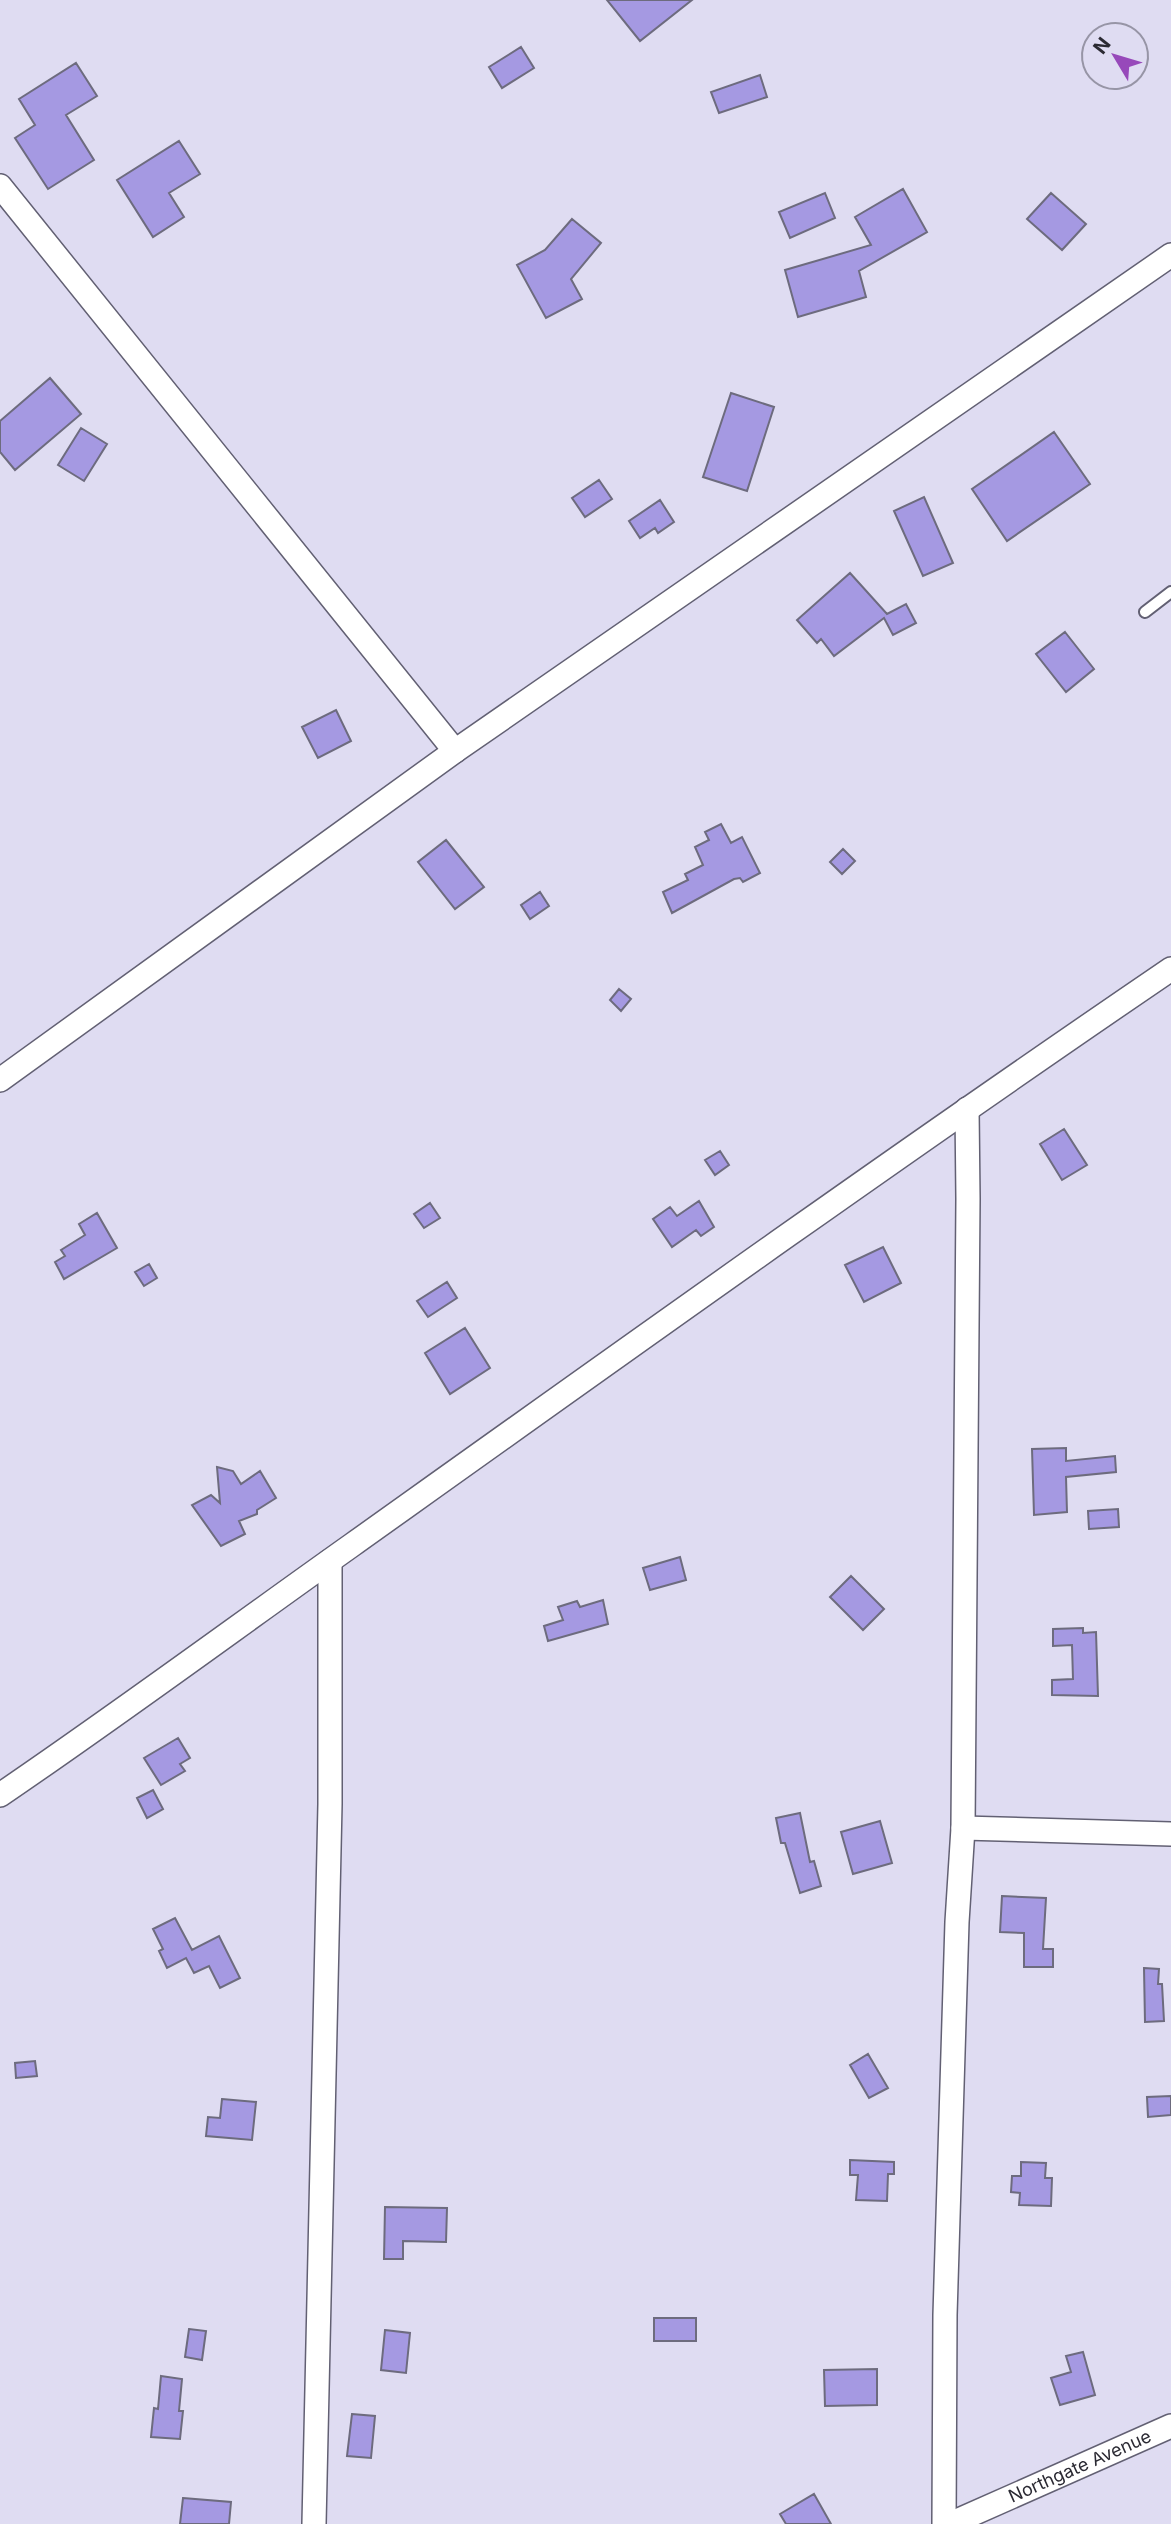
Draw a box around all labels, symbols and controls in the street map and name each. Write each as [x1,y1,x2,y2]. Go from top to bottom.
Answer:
north arrow [1080,21,1150,91]
text: N [1088,33,1116,59]
street label: Northgate Avenue [1005,2425,1154,2507]

